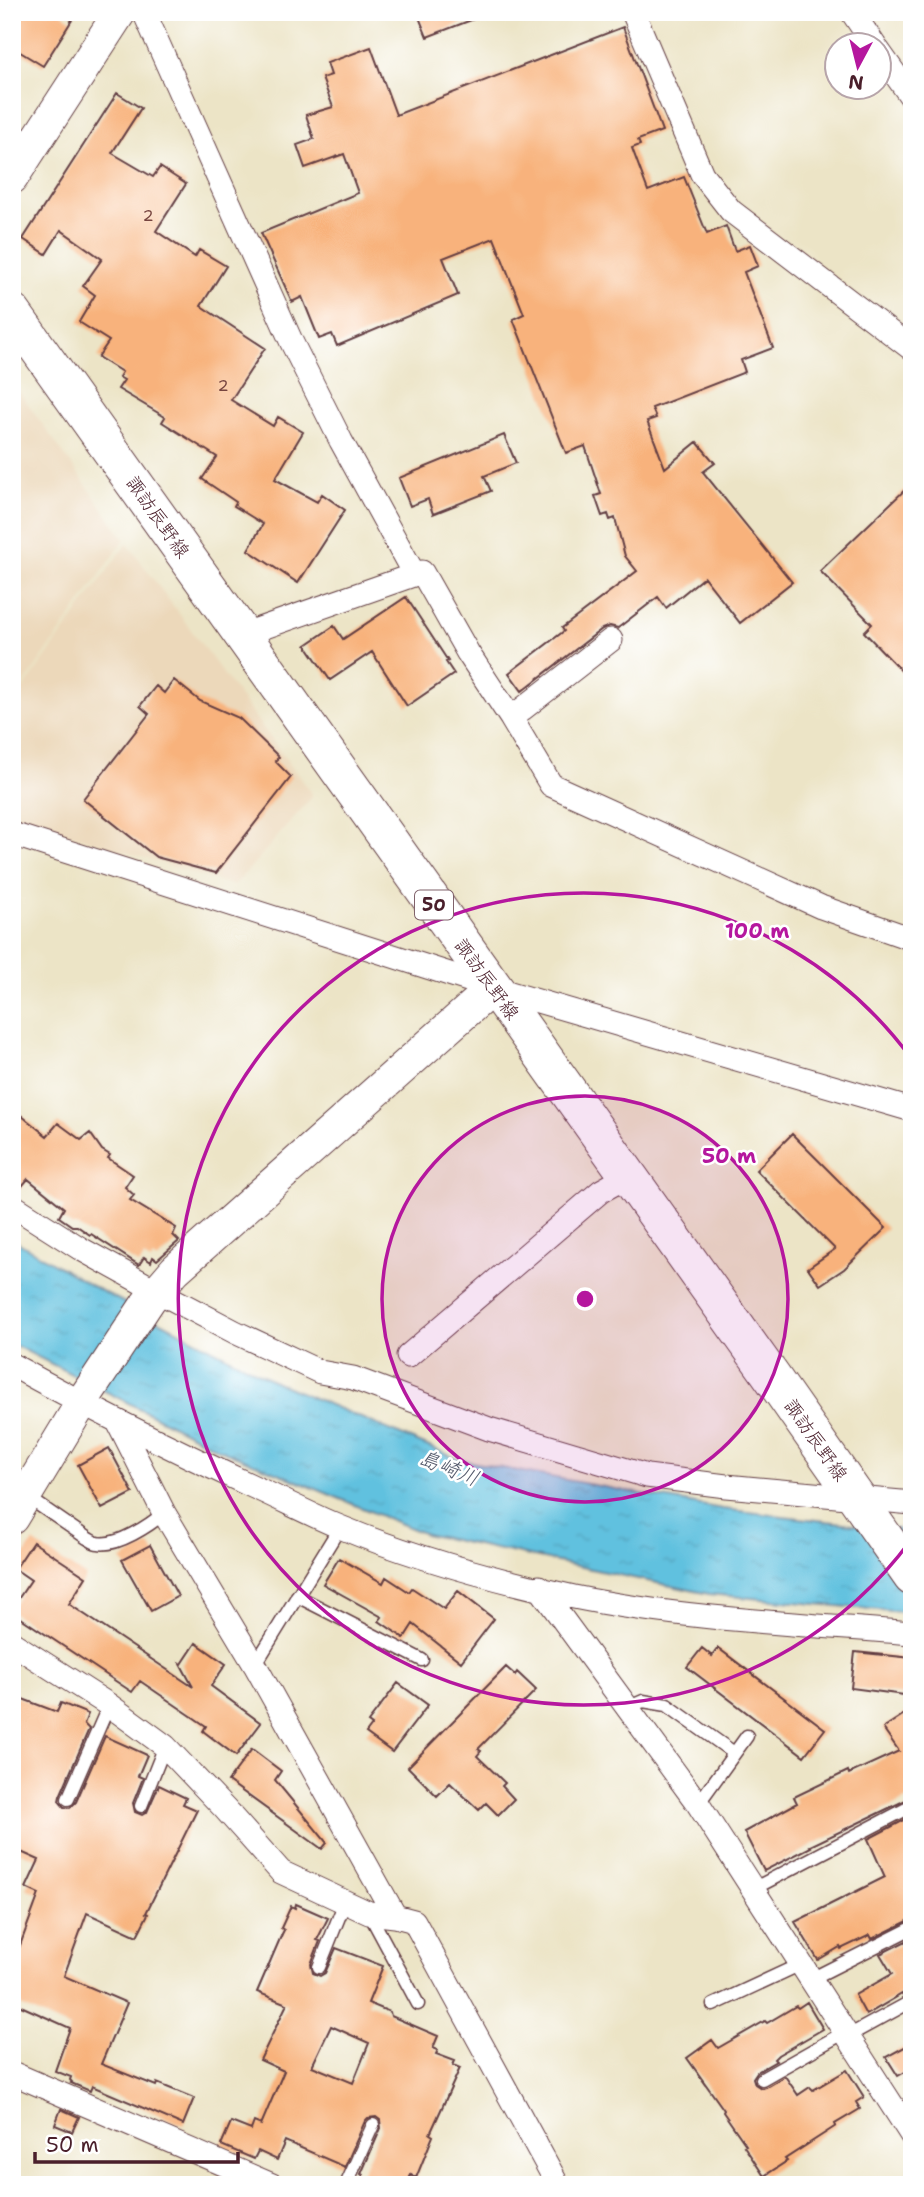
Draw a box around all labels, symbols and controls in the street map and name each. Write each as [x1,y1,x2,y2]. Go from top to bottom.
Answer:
north arrow [822,32,892,102]
text: N [847,69,865,96]
house number: 2 [142,205,154,226]
house number: 2 [217,375,229,396]
street label: 諏訪辰野線 [121,471,195,563]
road number: 50 [415,890,453,920]
text: 100 m [725,917,789,945]
street label: 諏訪辰野線 [449,933,525,1025]
text: 50 m [702,1142,756,1170]
centre of rings [573,1287,597,1311]
street label: 諏訪辰野線 [779,1394,853,1486]
water label: 島崎川 [415,1443,483,1493]
scale bar [35,2120,238,2164]
text: 50 m [46,2131,99,2159]

